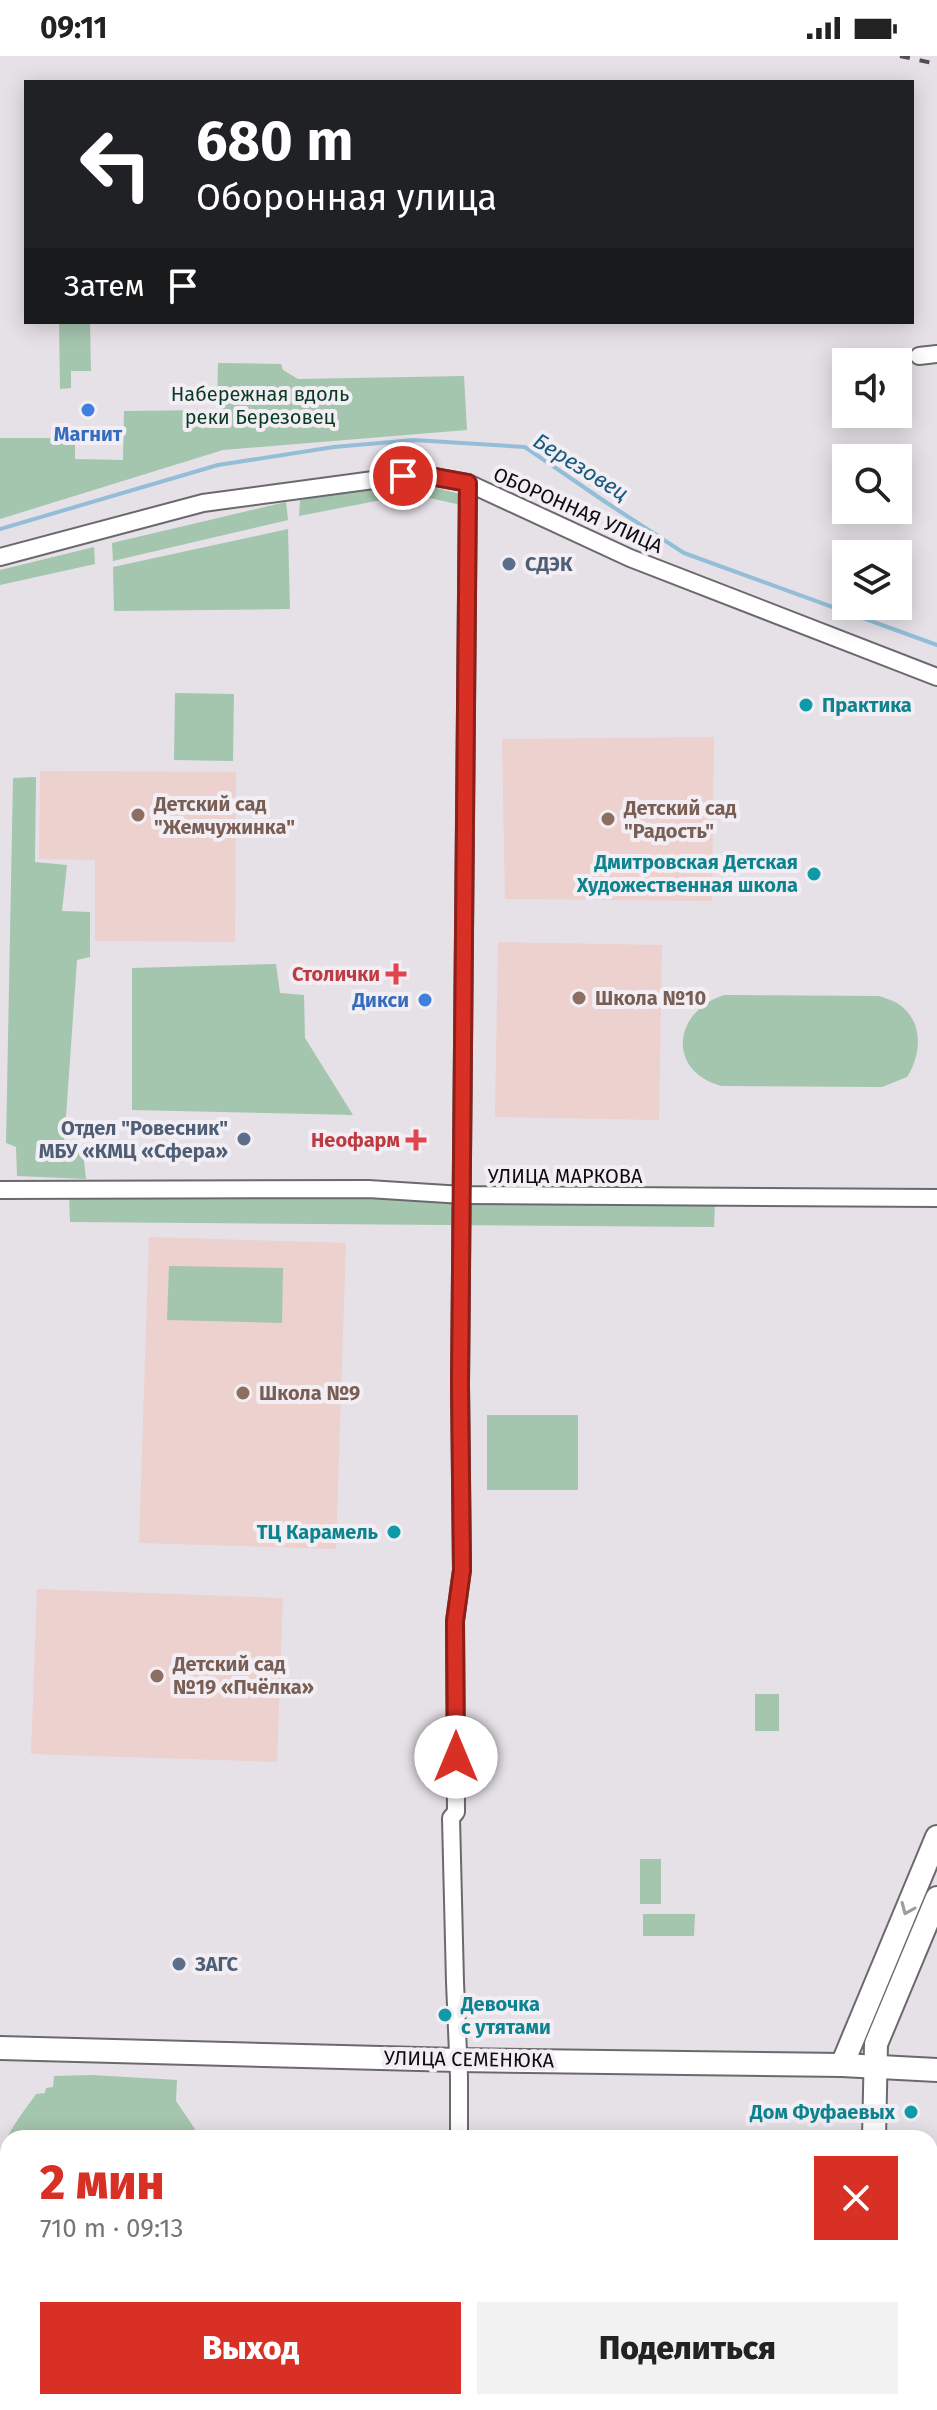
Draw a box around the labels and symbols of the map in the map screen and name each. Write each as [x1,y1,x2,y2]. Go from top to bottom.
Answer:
park label: Набережная вдоль реки Березовец [171,382,349,429]
marker: Магнит [79,401,97,419]
place label: Магнит [54,422,123,446]
water label: Березовец [528,427,634,507]
pin [369,442,437,510]
street label: ОБОРОННАЯ УЛИЦА [490,462,667,558]
place label: СДЭК [525,552,573,576]
marker: СДЭК [500,555,518,573]
place label: Практика [822,693,912,717]
marker: Практика [797,696,815,714]
place label: Детский сад "Жемчужинка" [153,792,295,839]
place label: Детский сад "Радость" [623,796,736,843]
marker: Детский сад "Жемчужинка" [129,806,147,824]
marker: Детский сад "Радость" [599,810,617,828]
place label: Дмитровская Детская Художественная школа [576,850,798,897]
marker: Дмитровская Детская Художественная школа [805,865,823,883]
place label: Столички [292,962,380,986]
marker: Столички [387,965,405,983]
place label: Школа №10 [595,986,706,1010]
place label: Дикси [351,988,409,1012]
marker: Школа №10 [570,989,588,1007]
marker: Дикси [416,991,434,1009]
place label: Отдел "Ровесник" МБУ «КМЦ «Сфера» [39,1116,228,1163]
place label: Неофарм [311,1128,400,1152]
marker: Отдел "Ровесник" МБУ «КМЦ «Сфера» [235,1130,253,1148]
marker: Неофарм [407,1131,425,1149]
street label: УЛИЦА МАРКОВА [488,1164,643,1188]
place label: Школа №9 [259,1381,360,1405]
marker: Школа №9 [234,1384,252,1402]
place label: ТЦ Карамель [257,1520,379,1544]
marker: ТЦ Карамель [385,1523,403,1541]
place label: Детский сад №19 «Пчёлка» [172,1652,314,1699]
marker: Детский сад №19 «Пчёлка» [148,1667,166,1685]
position arrow [414,1715,498,1799]
one-way arrow [900,1901,917,1915]
place label: ЗАГС [194,1952,239,1976]
marker: ЗАГС [170,1955,188,1973]
place label: Девочка с утятами [460,1992,551,2039]
marker: Девочка с утятами [436,2006,454,2024]
street label: УЛИЦА СЕМЕНЮКА [384,2046,555,2072]
place label: Дом Фуфаевых [749,2100,896,2124]
marker: Дом Фуфаевых [902,2103,920,2121]

